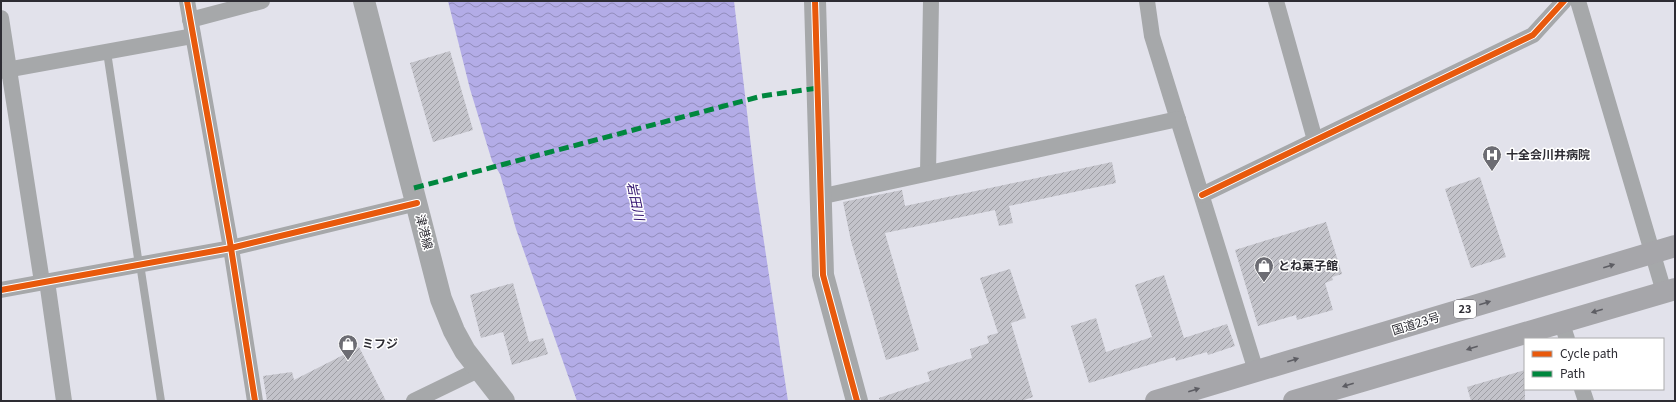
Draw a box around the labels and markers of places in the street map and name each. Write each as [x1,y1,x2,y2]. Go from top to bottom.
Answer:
hospital icon: 十全会川井病院 [1481,144,1503,172]
place label: 十全会川井病院 [1506,145,1590,162]
shop icon: とね菓子館 [1253,255,1275,283]
place label: とね菓子館 [1278,256,1338,273]
shop icon: ミフジ [337,333,359,361]
place label: ミフジ [362,334,398,351]

